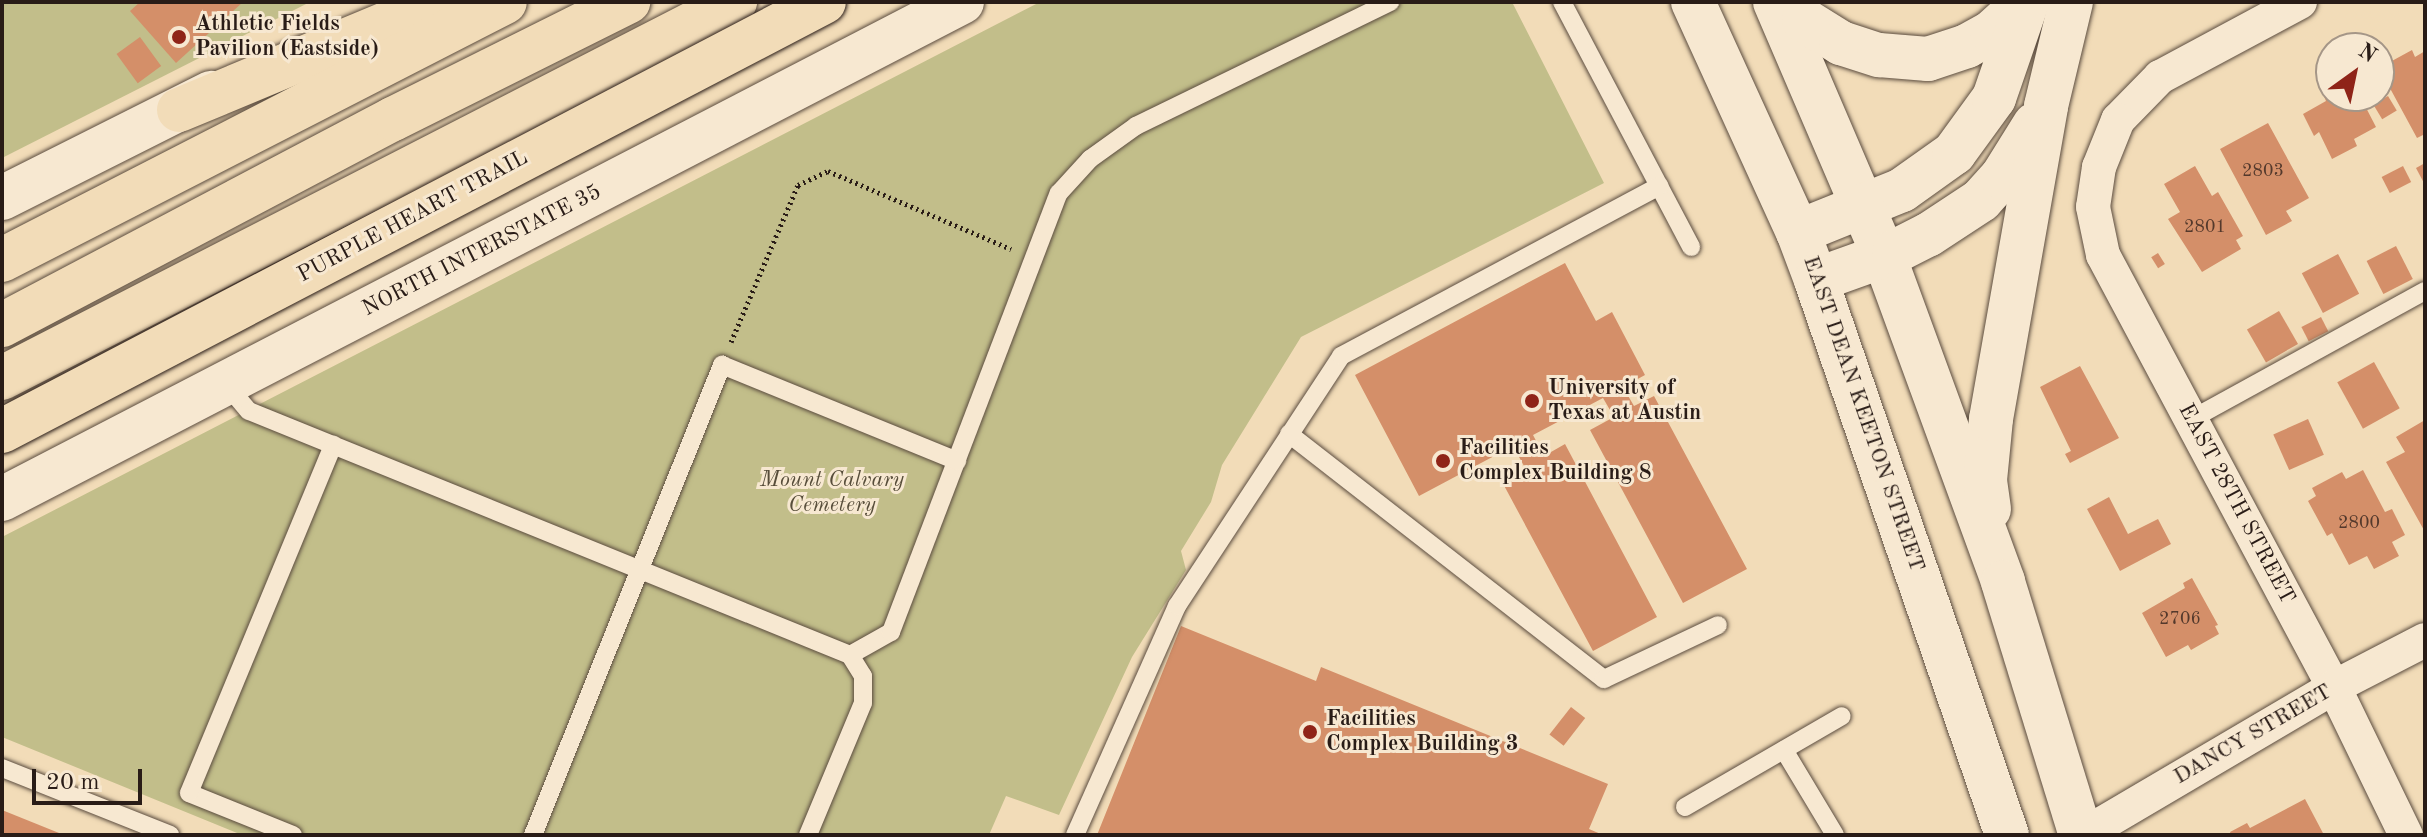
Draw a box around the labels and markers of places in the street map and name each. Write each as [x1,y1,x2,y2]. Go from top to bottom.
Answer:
place label: Athletic Fields Pavilion (Eastside) [195,11,379,62]
marker: Athletic Fields Pavilion (Eastside) [170,28,188,46]
place label: University of Texas at Austin [1548,375,1701,426]
marker: University of Texas at Austin [1523,392,1541,410]
place label: Facilities Complex Building 8 [1459,435,1652,486]
marker: Facilities Complex Building 8 [1434,452,1452,470]
place label: Facilities Complex Building 3 [1326,706,1519,758]
marker: Facilities Complex Building 3 [1301,723,1319,741]

